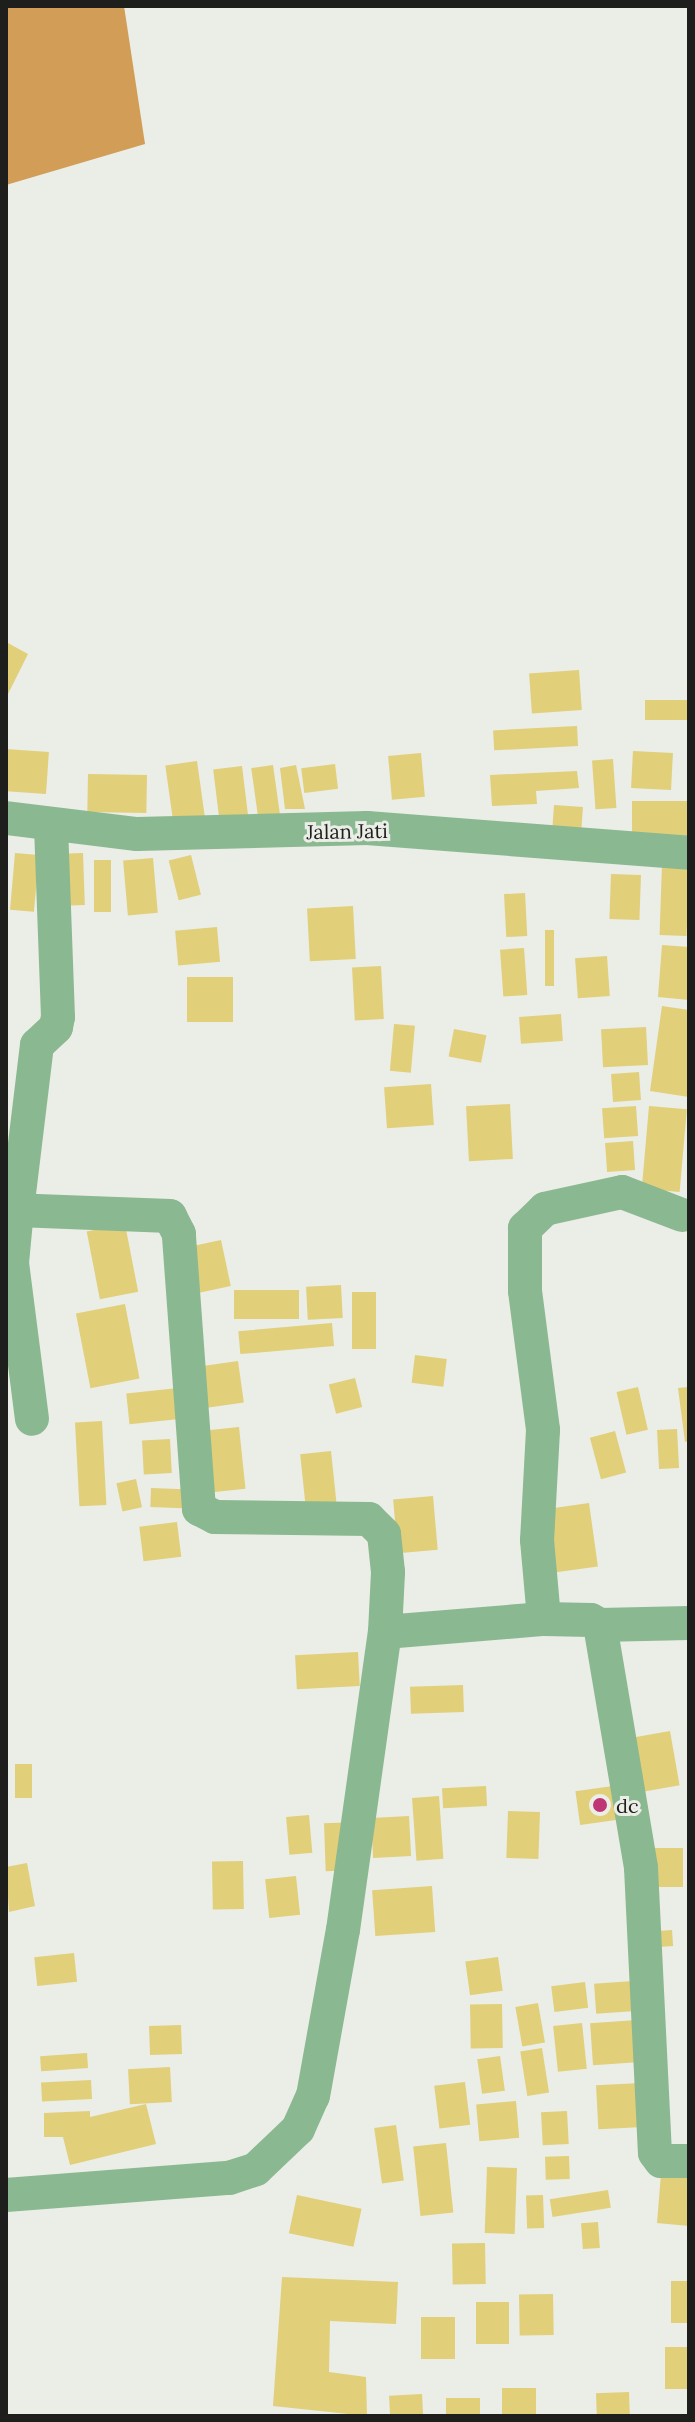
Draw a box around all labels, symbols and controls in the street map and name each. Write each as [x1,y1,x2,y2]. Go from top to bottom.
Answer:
street label: Jalan Jati [306,818,388,844]
place label: dc [616,1793,639,1817]
marker: dc [591,1796,609,1814]

